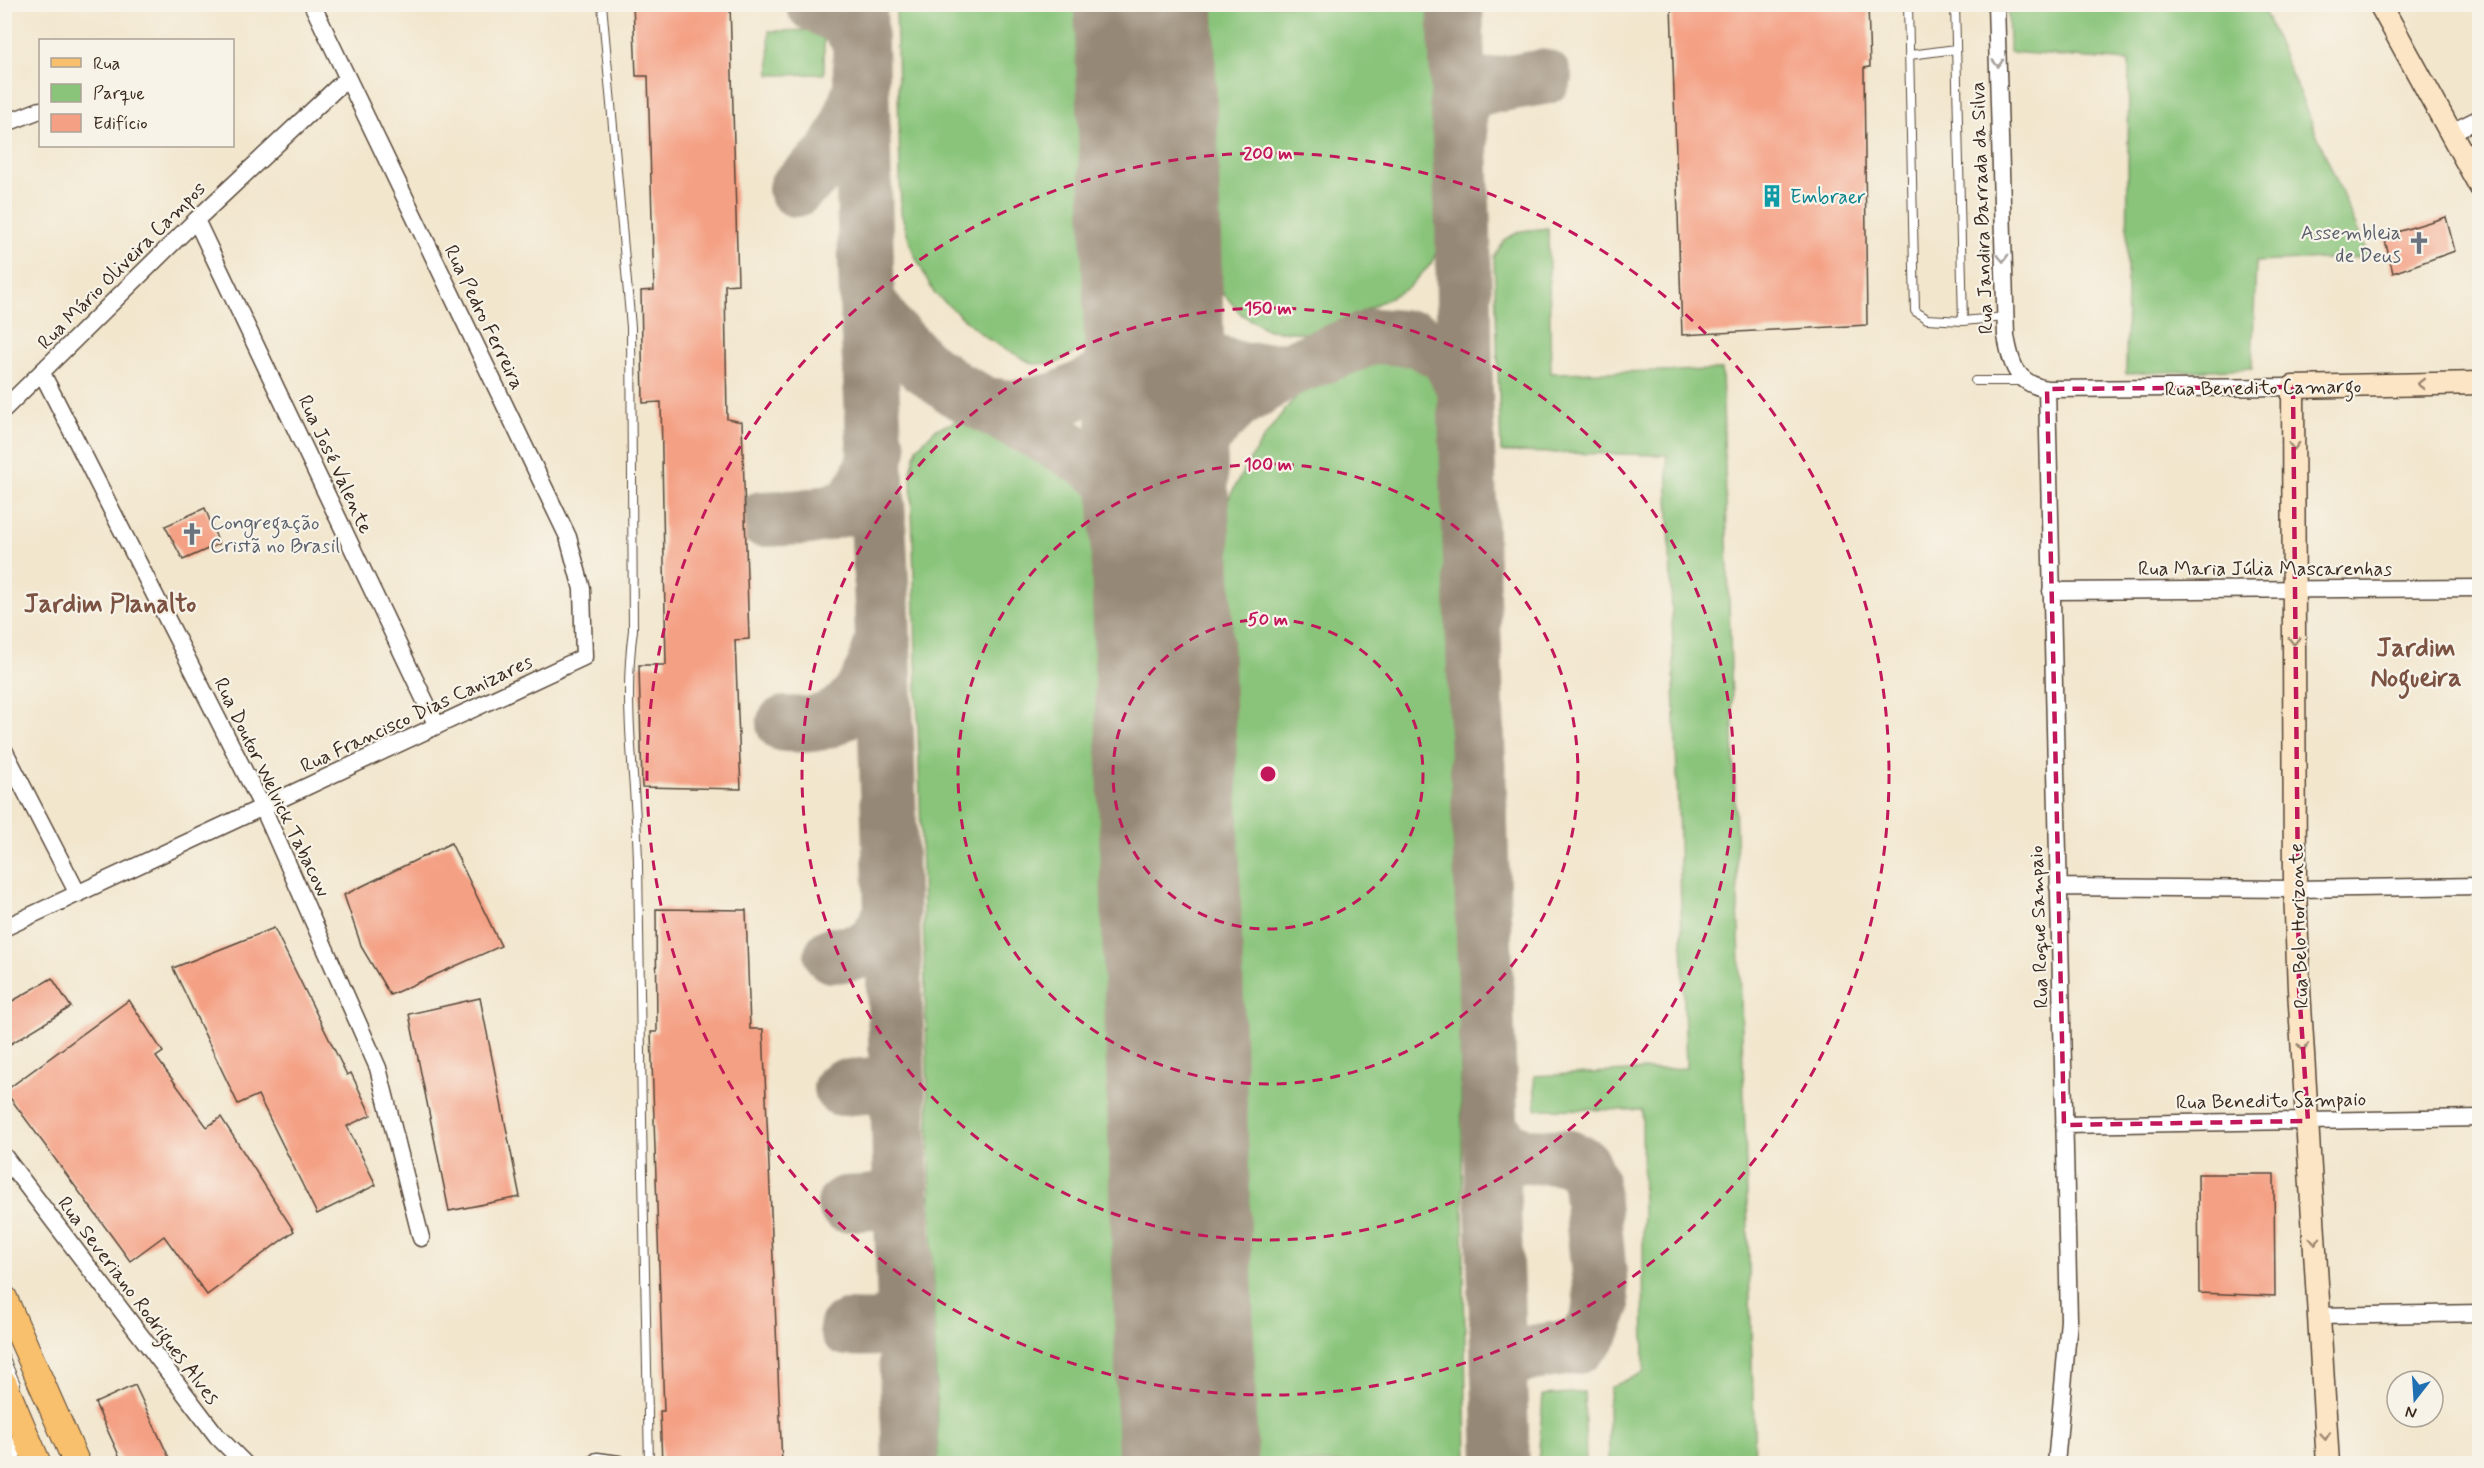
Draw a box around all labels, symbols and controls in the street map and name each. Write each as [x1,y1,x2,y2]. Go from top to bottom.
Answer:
legend [39,39,234,147]
text: Rua [93,52,120,76]
one-way arrow [1992,58,2004,67]
street label: Rua Jandira Barrada da Silva [1965,81,2000,335]
text: Parque [93,82,145,106]
text: Edifício [93,112,148,136]
text: 200 m [1243,142,1293,166]
street label: Rua Mário Oliveira Campos [32,176,212,356]
building icon: Embraer [1759,183,1785,209]
place label: Embraer [1790,184,1866,211]
place label: Assembleia de Deus [2301,220,2401,270]
church icon: Assembleia de Deus [2406,230,2432,256]
street label: Rua Pedro Ferreira [437,241,530,395]
one-way arrow [1997,253,2010,262]
text: 150 m [1244,297,1292,321]
street label: Rua Benedito Camargo [2164,373,2362,406]
one-way arrow [2417,378,2426,390]
street label: Rua José Valente [291,391,379,538]
one-way arrow [2288,441,2300,450]
text: 100 m [1244,453,1292,477]
place label: Congregação Cristã no Brasil [210,510,340,560]
church icon: Congregação Cristã no Brasil [179,521,205,547]
street label: Rua Maria Júlia Mascarenhas [2138,556,2392,583]
district label: Jardim Planalto [24,588,196,622]
text: 50 m [1248,608,1288,632]
district label: Jardim Nogueira [2370,632,2462,699]
one-way arrow [2288,636,2301,645]
street label: Rua Francisco Dias Canizares [296,649,537,780]
street label: Rua Doutor Welvick Tabacow [207,673,337,902]
centre of rings [1258,764,1278,784]
street label: Rua Belo Horizonte [2283,843,2316,1009]
street label: Rua Roque Sampaio [2023,845,2056,1009]
one-way arrow [2296,1042,2309,1051]
street label: Rua Benedito Sampaio [2176,1086,2366,1117]
street label: Rua Severiano Rodrigues Alves [49,1191,225,1412]
one-way arrow [2308,1237,2321,1246]
north arrow [2385,1369,2445,1429]
text: N [2403,1400,2419,1424]
one-way arrow [2318,1432,2331,1441]

